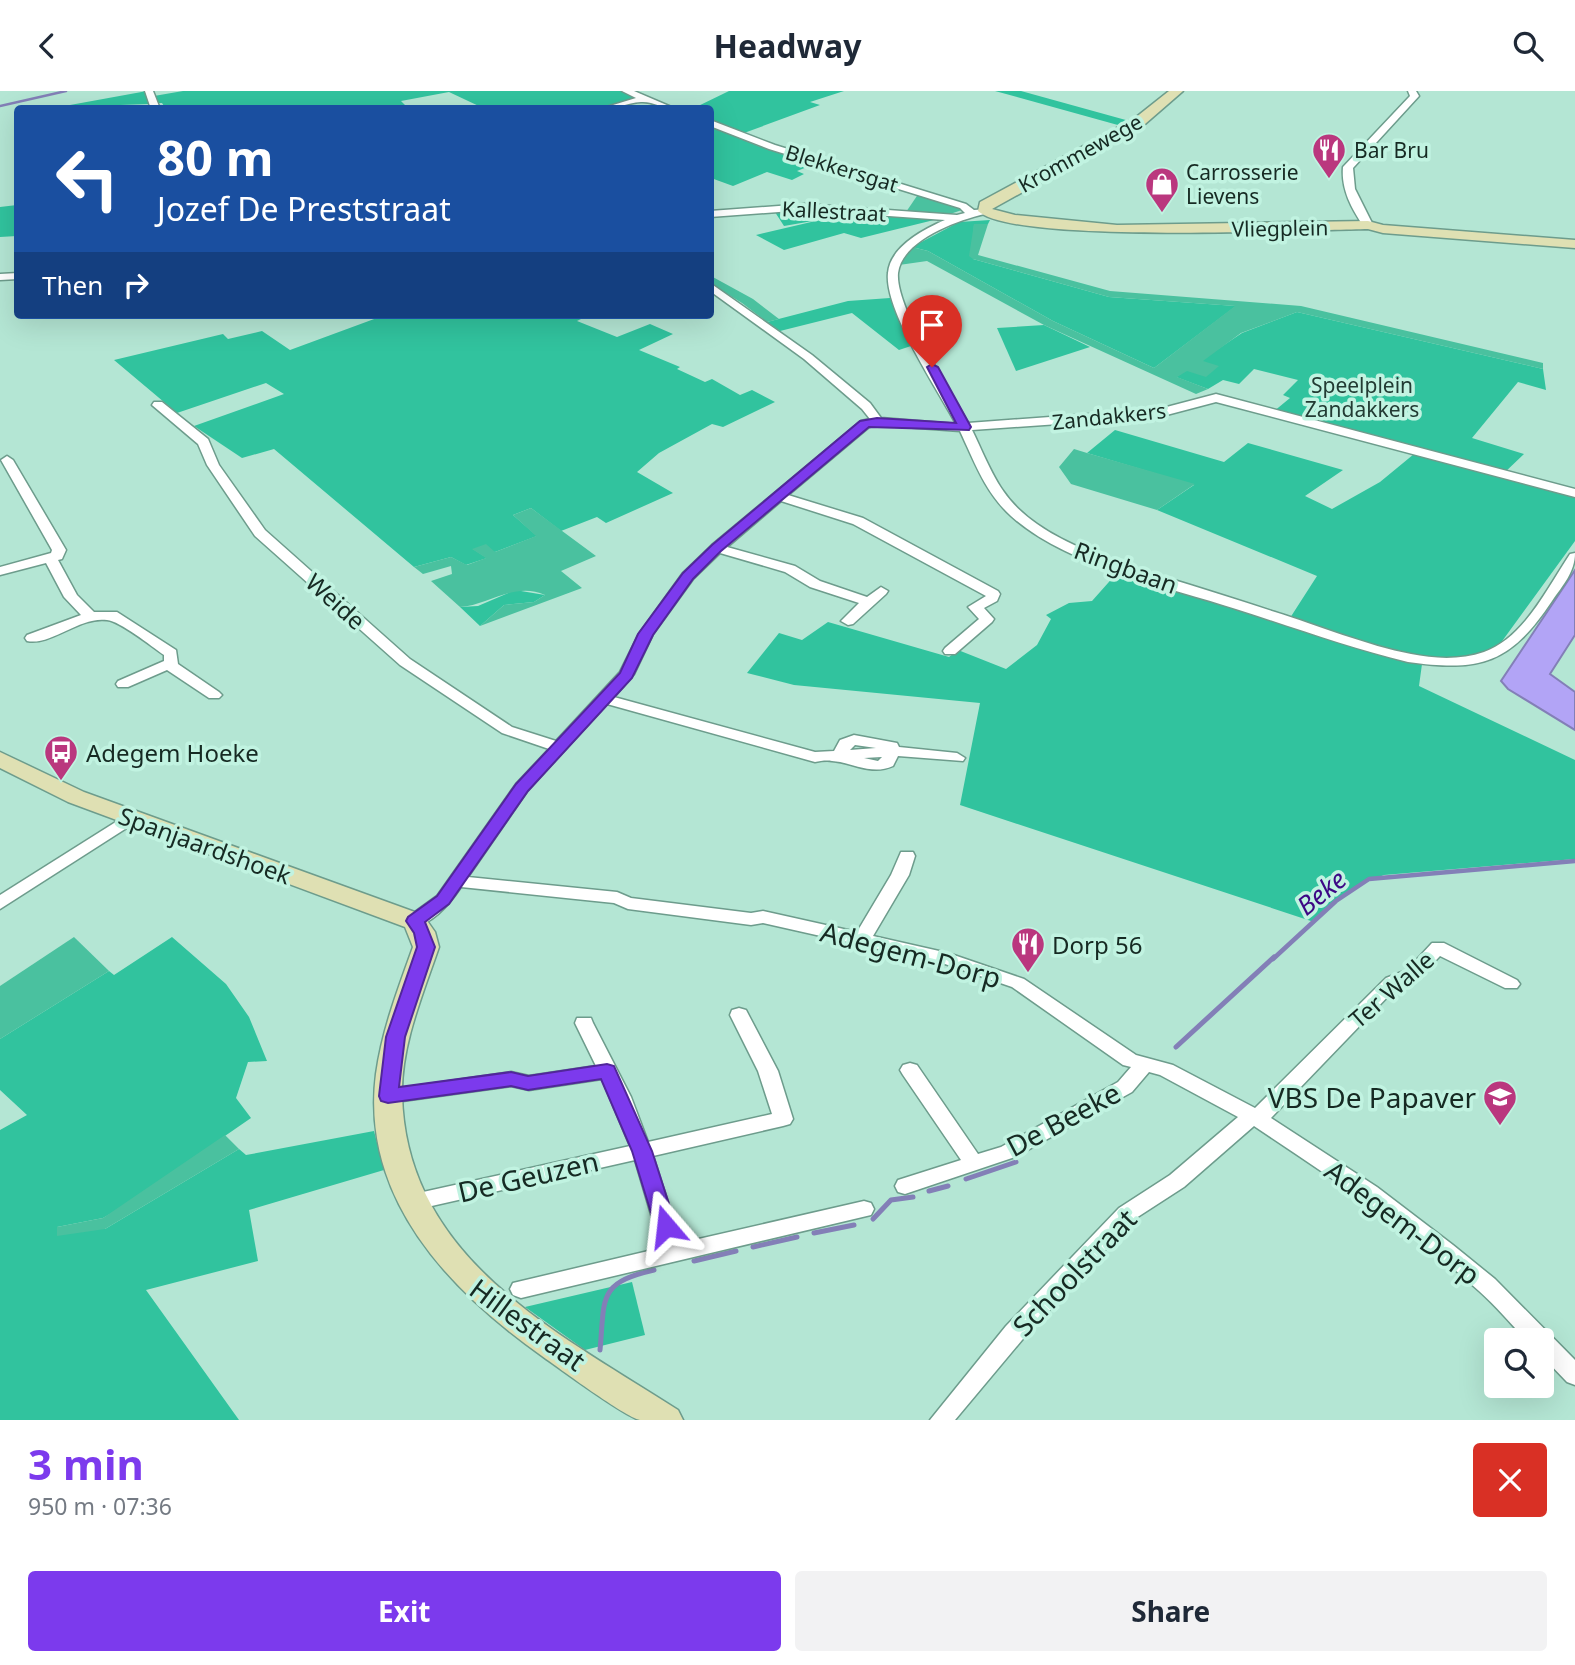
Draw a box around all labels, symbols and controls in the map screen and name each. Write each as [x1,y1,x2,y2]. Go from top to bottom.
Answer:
text: Headway [714,24,861,67]
icon: back [28,27,66,65]
icon: search [1509,27,1547,65]
street label: Krommewege [1013,107,1147,199]
text: 80 m [157,124,274,190]
restaurant icon: Bar Bru [1310,131,1348,180]
icon: left [42,133,133,224]
place label: Bar Bru [1354,136,1429,164]
street label: Blekkersgat [782,138,902,198]
place label: Carrosserie Lievens [1186,158,1299,210]
shop icon: Carrosserie Lievens [1143,165,1181,214]
text: Jozef De Preststraat [157,187,451,230]
street label: Kallestraat [781,194,887,228]
street label: Vliegplein [1231,213,1329,243]
icon: right [117,266,155,304]
text: Then [42,267,103,303]
pin [902,295,962,367]
icon: arrive [913,306,951,344]
park label: Speelplein Zandakkers [1305,371,1419,423]
street label: Zandakkers [1051,396,1167,436]
street label: Ringbaan [1070,533,1182,601]
street label: Weide [299,565,373,637]
bus stop icon: Adegem Hoeke [42,733,80,782]
place label: Adegem Hoeke [86,736,259,769]
street label: Spanjaardshoek [114,799,296,891]
water label: Beke [1289,861,1353,923]
street label: Adegem-Dorp [817,912,1005,996]
restaurant icon: Dorp 56 [1009,925,1047,974]
place label: Dorp 56 [1052,928,1142,961]
street label: Ter Walle [1341,943,1441,1035]
street label: De Beeke [999,1073,1127,1165]
place label: VBS De Papaver [1268,1078,1476,1116]
school or university icon: VBS De Papaver [1481,1078,1519,1127]
street label: De Geuzen [454,1141,602,1211]
street label: Adegem-Dorp [1318,1151,1488,1293]
position arrow [629,1189,703,1263]
street label: Schoolstraat [1004,1200,1144,1344]
street label: Hillestraat [463,1269,593,1379]
map controls [1484,1328,1554,1398]
button: search [1484,1328,1554,1398]
text: 3 min [28,1435,144,1492]
button: close [1473,1443,1547,1517]
text: 950 m · 07:36 [28,1490,172,1522]
button: Exit [28,1571,781,1651]
button: Share [795,1571,1547,1651]

